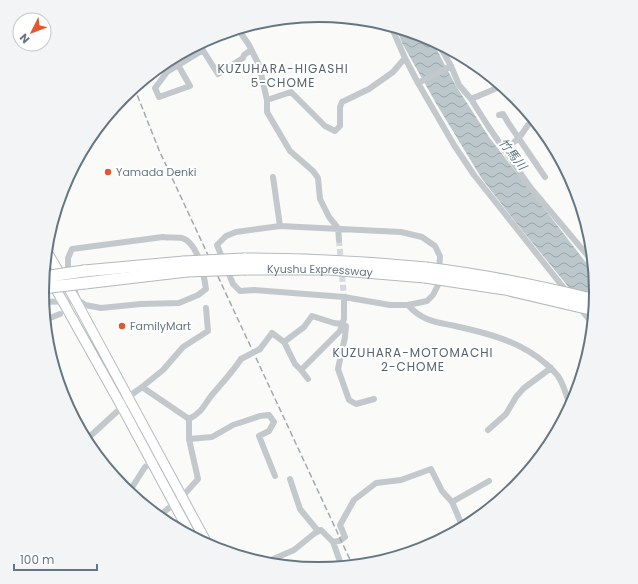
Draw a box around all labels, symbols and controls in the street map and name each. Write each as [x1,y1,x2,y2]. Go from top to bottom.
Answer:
north arrow [12,12,52,52]
text: N [16,30,33,47]
district label: KUZUHARA-HIGASHI 5-CHOME [217,60,349,91]
water label: 竹馬川 [495,135,532,175]
place label: Yamada Denki [116,164,197,180]
marker: Yamada Denki [103,167,113,177]
street label: Kyushu Expressway [267,261,374,281]
place label: FamilyMart [130,318,191,334]
marker: FamilyMart [117,321,127,331]
district label: KUZUHARA-MOTOMACHI 2-CHOME [333,344,493,375]
scale bar [14,546,97,572]
text: 100 m [20,551,54,568]

